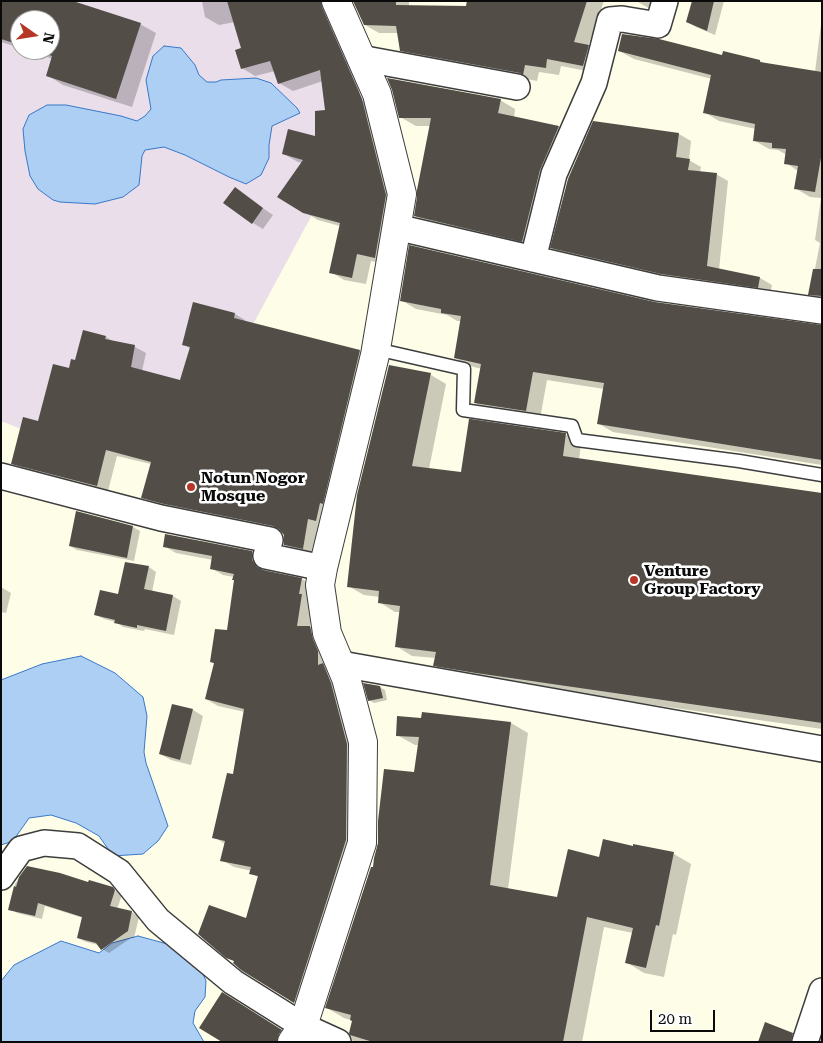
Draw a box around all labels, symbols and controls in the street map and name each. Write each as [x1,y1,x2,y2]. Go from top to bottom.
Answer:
north arrow [10,10,60,60]
text: N [40,31,58,45]
place label: Notun Nogor Mosque [201,468,305,506]
marker: Notun Nogor Mosque [185,481,197,493]
place label: Venture Group Factory [644,561,761,599]
marker: Venture Group Factory [628,574,640,586]
scale bar [653,1000,718,1032]
text: 20 m [658,1010,692,1028]

